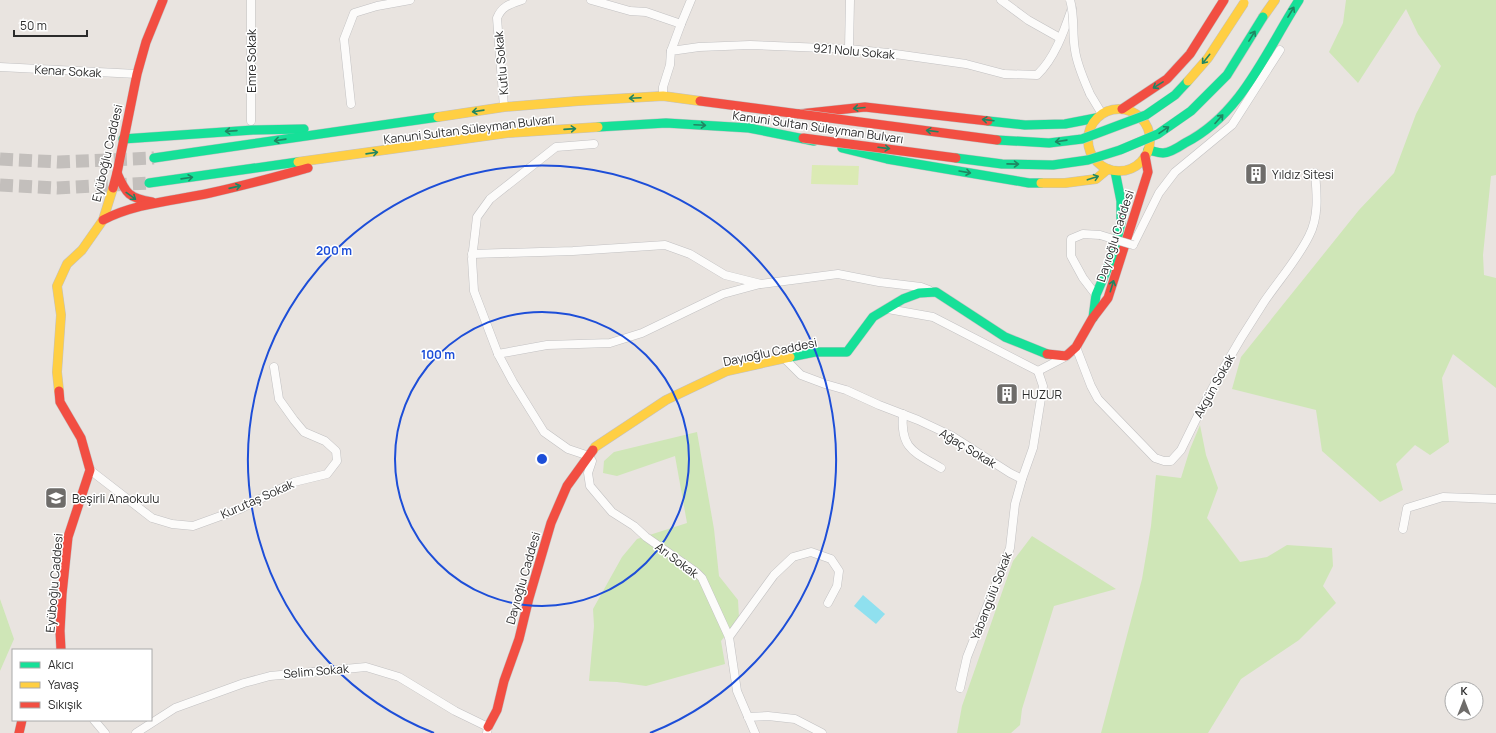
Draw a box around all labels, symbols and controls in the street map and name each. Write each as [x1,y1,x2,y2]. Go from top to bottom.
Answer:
one-way arrow [1288,6,1296,18]
scale bar [14,12,87,38]
text: 50 m [20,17,47,34]
street label: Emre Sokak [243,28,260,93]
street label: Kutlu Sokak [490,29,512,96]
one-way arrow [1248,30,1256,42]
street label: 921 Nolu Sokak [812,39,897,63]
one-way arrow [1202,53,1211,64]
street label: Kenar Sokak [34,61,103,81]
one-way arrow [1152,82,1164,90]
one-way arrow [629,94,642,101]
street label: Eyüboğlu Caddesi [88,103,126,203]
one-way arrow [853,104,866,111]
one-way arrow [472,107,485,115]
street label: Kanuni Sultan Süleyman Bulvarı [731,107,905,147]
street label: Kanuni Sultan Süleyman Bulvarı [382,110,556,148]
one-way arrow [1214,114,1224,124]
one-way arrow [982,116,995,124]
one-way arrow [693,122,706,129]
one-way arrow [563,125,576,132]
one-way arrow [1159,126,1170,134]
one-way arrow [926,127,939,135]
one-way arrow [225,128,238,135]
one-way arrow [274,136,287,144]
one-way arrow [1055,138,1068,145]
one-way arrow [877,144,890,152]
one-way arrow [365,149,378,157]
one-way arrow [1006,160,1019,168]
building icon: Yıldız Sitesi [1243,161,1269,187]
place label: Yıldız Sitesi [1272,166,1334,183]
one-way arrow [958,168,971,176]
one-way arrow [180,174,193,182]
one-way arrow [1087,174,1100,181]
one-way arrow [228,183,241,191]
street label: Dayıoğlu Caddesi [1092,188,1138,284]
one-way arrow [126,192,137,200]
text: 200 m [316,242,352,259]
one-way arrow [1109,279,1116,292]
street label: Dayıoğlu Caddesi [721,334,819,370]
text: 100 m [421,346,455,363]
street label: Akgün Sokak [1190,350,1239,421]
building icon: HUZUR [994,381,1020,407]
place label: HUZUR [1022,386,1062,403]
street label: Ağaç Sokak [936,424,1000,472]
centre of rings [535,452,549,466]
street label: Kurutaş Sokak [218,475,297,523]
school or university icon: Beşirli Anaokulu [43,485,69,511]
place label: Beşirli Anaokulu [72,490,159,507]
street label: Dayıoğlu Caddesi [502,530,544,626]
street label: Eyüboğlu Caddesi [41,533,67,633]
street label: Arı Sokak [652,538,703,583]
street label: Yabangülü Sokak [966,549,1016,642]
legend [12,649,152,721]
text: Akıcı [48,656,74,673]
street label: Selim Sokak [283,660,350,682]
text: Yavaş [48,676,79,693]
north arrow [1444,681,1484,721]
text: K [1460,683,1468,698]
text: Sıkışık [48,696,83,713]

